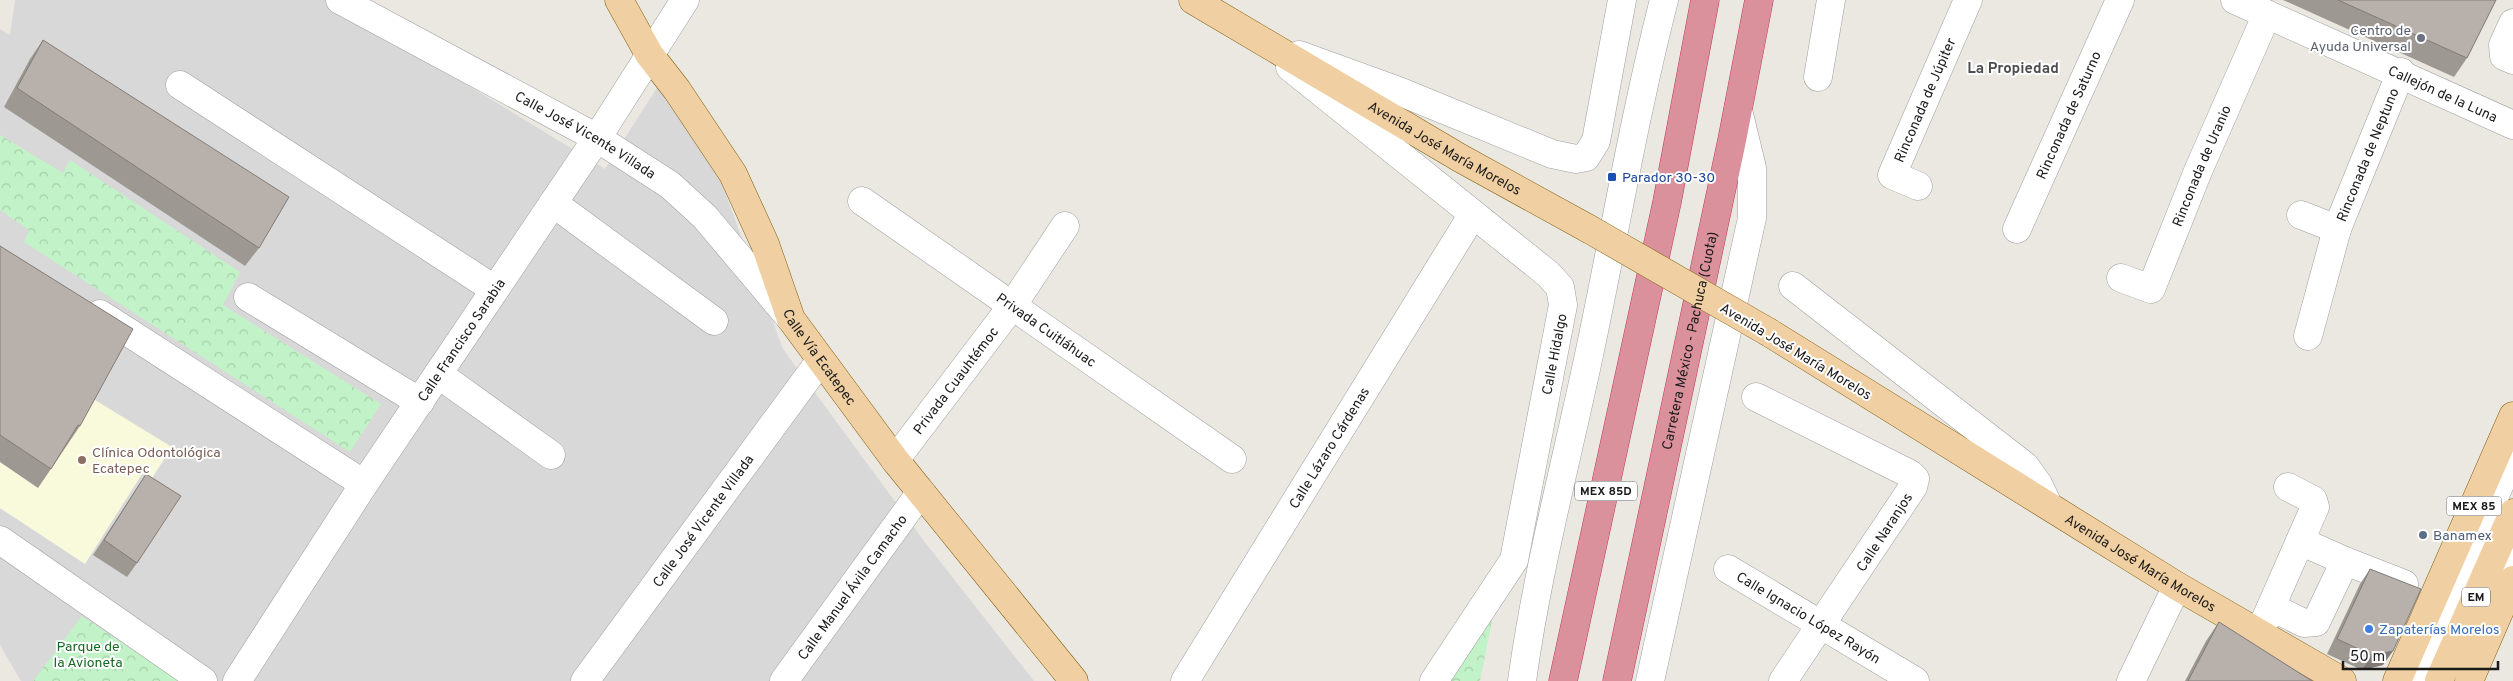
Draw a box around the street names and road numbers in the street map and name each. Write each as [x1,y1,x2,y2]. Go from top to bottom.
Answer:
street label: Rinconada de Júpiter [1891,35,1961,165]
street label: Rinconada de Saturno [2034,49,2106,182]
street label: Callejón de la Luna [2385,63,2500,127]
street label: Rinconada de Neptuno [2334,86,2404,225]
street label: Calle José Vicente Villada [511,88,658,183]
street label: Avenida José María Morelos [1364,98,1524,200]
street label: Rinconada de Uranio [2170,103,2236,230]
street label: Carretera México - Pachuca (Cuota) [1659,230,1722,452]
street label: Calle Francisco Sarabia [415,276,510,406]
street label: Privada Cuitláhuac [993,290,1099,372]
street label: Avenida José María Morelos [1716,300,1874,404]
street label: Calle Vía Ecatepec [778,307,859,409]
street label: Calle Hidalgo [1539,312,1572,396]
street label: Privada Cuauhtémoc [910,324,1003,438]
street label: Calle Lázaro Cárdenas [1286,385,1374,512]
street label: Calle José Vicente Villada [650,452,758,591]
road number: MEX 85D [1575,482,1637,501]
street label: Calle Naranjos [1854,490,1917,575]
road number: MEX 85 [2446,496,2502,516]
street label: Avenida José María Morelos [2061,511,2218,616]
street label: Calle Manuel Ávila Camacho [795,512,912,664]
street label: Calle Ignacio López Rayón [1733,569,1883,668]
road number: EM [2462,588,2490,606]

